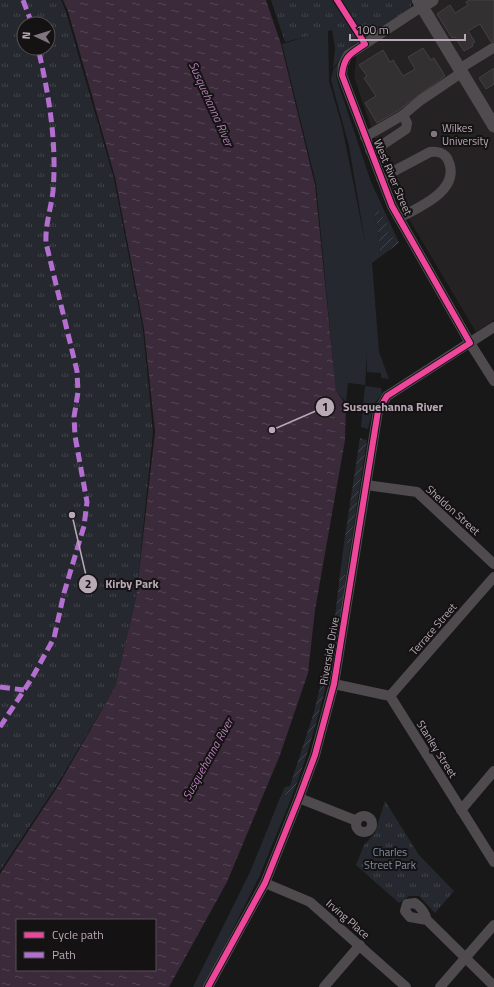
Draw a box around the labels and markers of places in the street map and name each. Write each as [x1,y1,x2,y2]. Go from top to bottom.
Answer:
place label: Wilkes University [442,120,489,149]
marker: Wilkes University [429,129,439,139]
callout: Susquehanna River [315,395,451,419]
callout: Kirby Park [78,572,167,596]

